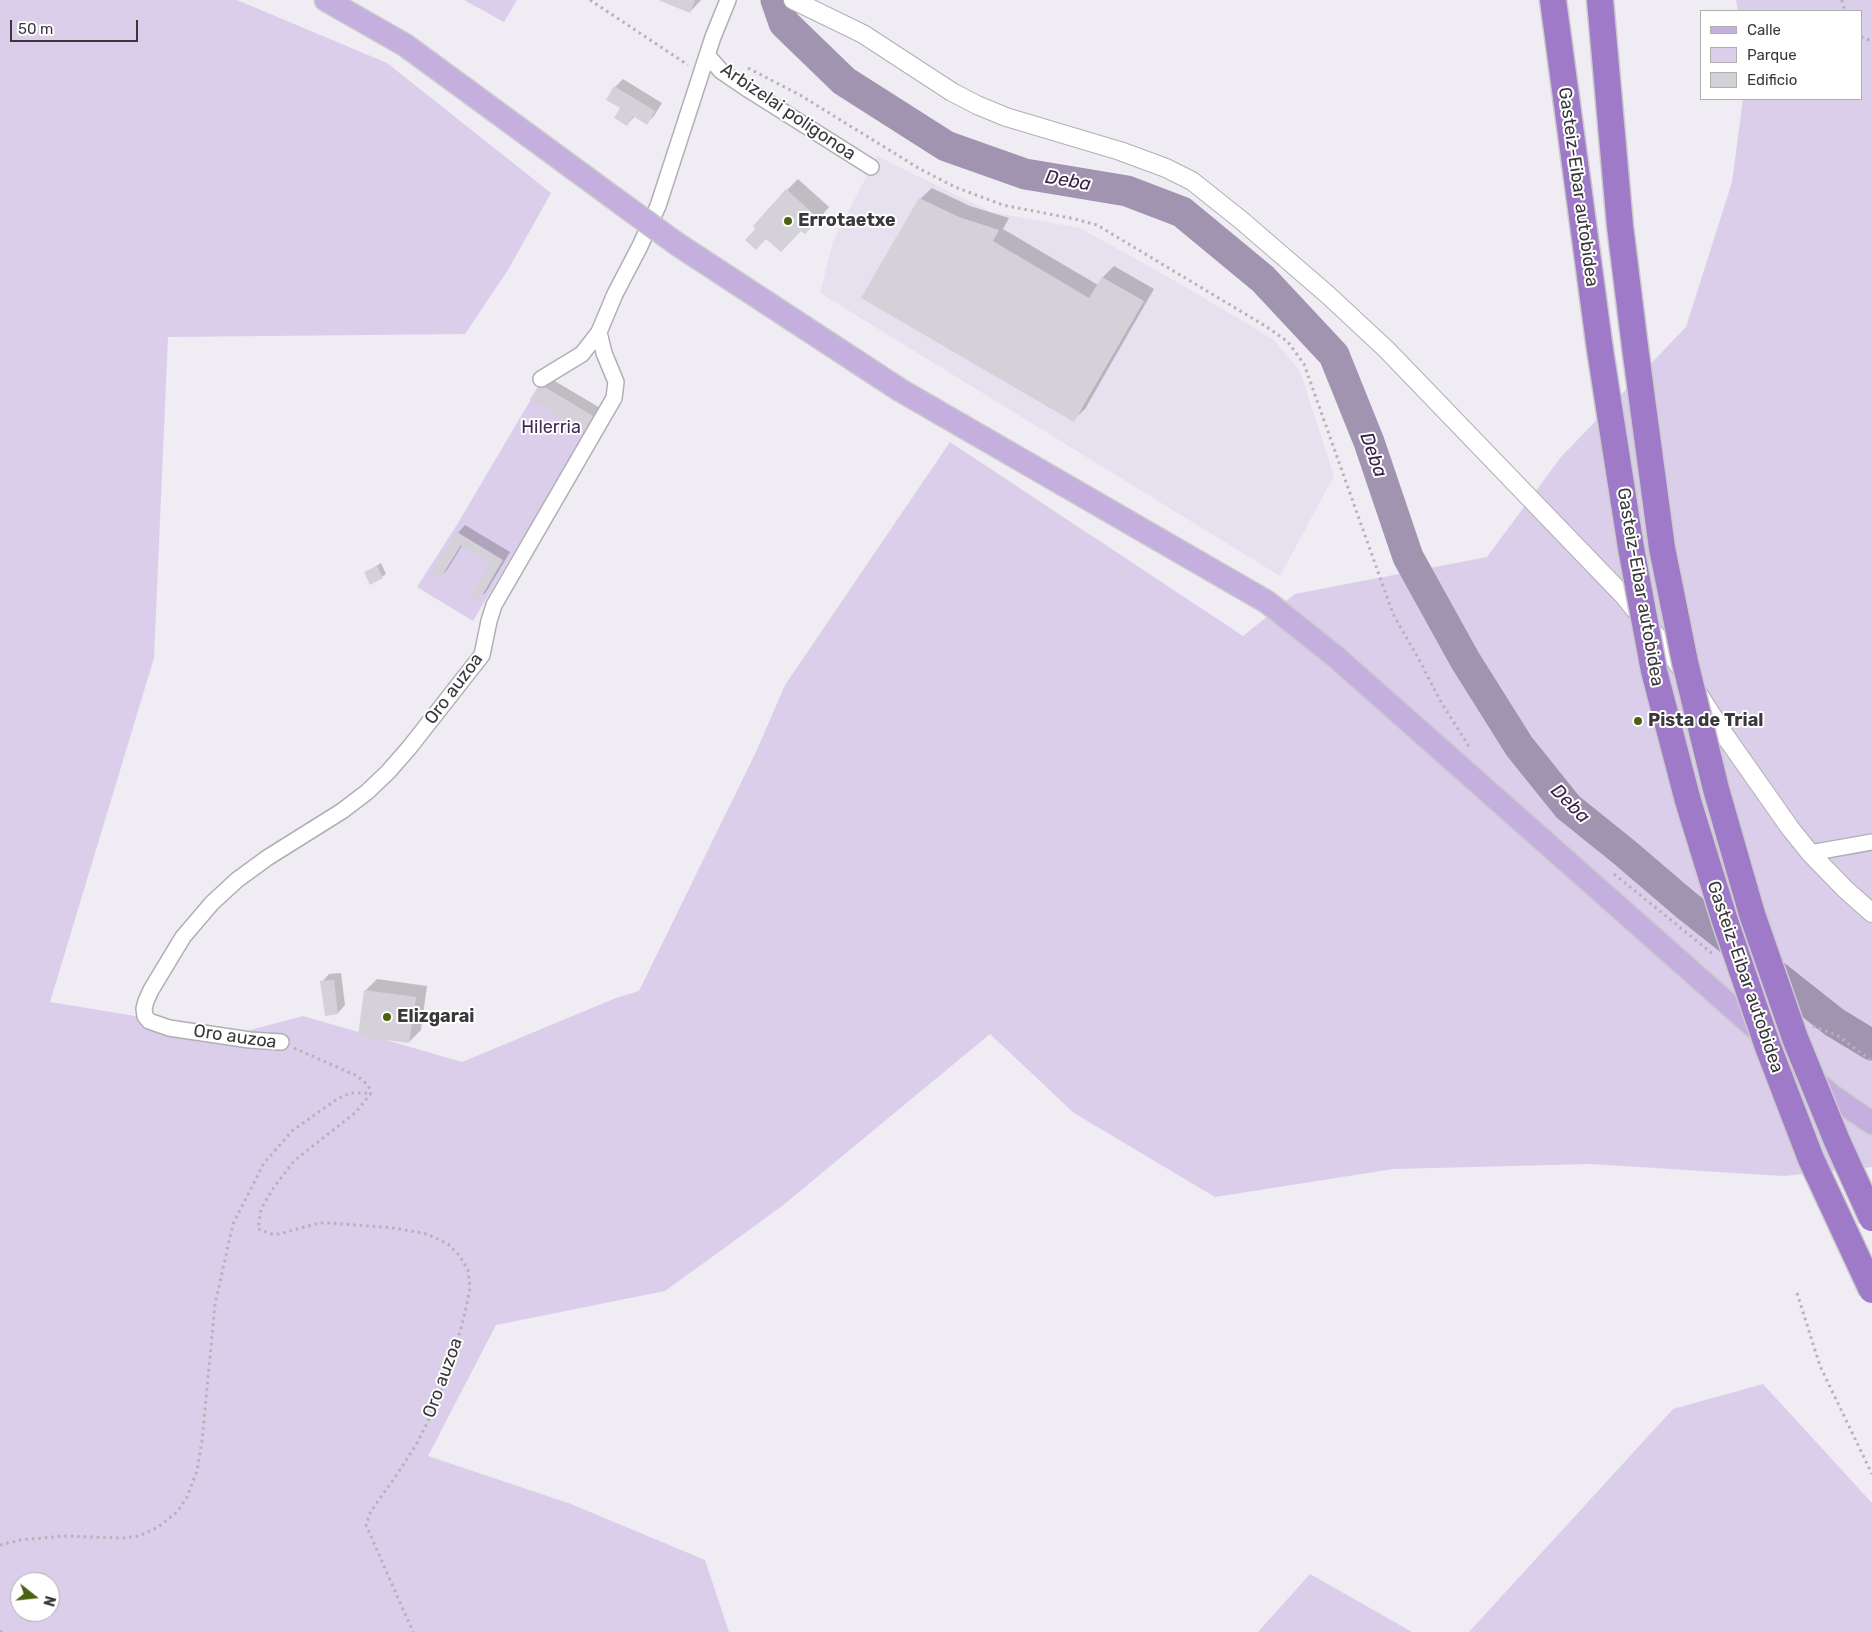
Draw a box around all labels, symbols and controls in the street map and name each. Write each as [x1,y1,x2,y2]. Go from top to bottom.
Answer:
scale bar [12,10,140,42]
legend [1700,10,1862,100]
text: 50 m [18,20,53,38]
text: Calle [1747,21,1781,39]
text: Parque [1747,46,1797,64]
street label: Arbizelai poligonoa [716,59,860,165]
text: Edificio [1747,71,1797,89]
street label: Gasteiz-Eibar autobidea [1553,86,1603,288]
water label: Deba [1043,166,1093,196]
place label: Errotaetxe [798,210,896,232]
marker: Errotaetxe [782,215,794,227]
park label: Hilerria [521,417,581,439]
water label: Deba [1354,429,1392,481]
street label: Gasteiz-Eibar autobidea [1612,486,1668,688]
street label: Oro auzoa [420,649,488,729]
place label: Pista de Trial [1648,710,1763,732]
marker: Pista de Trial [1632,715,1644,727]
water label: Deba [1546,780,1594,828]
street label: Gasteiz-Eibar autobidea [1702,878,1788,1076]
place label: Elizgarai [397,1006,474,1028]
marker: Elizgarai [381,1011,393,1023]
street label: Oro auzoa [192,1020,278,1054]
street label: Oro auzoa [419,1335,467,1421]
north arrow [10,1572,60,1622]
text: N [39,1594,59,1608]

